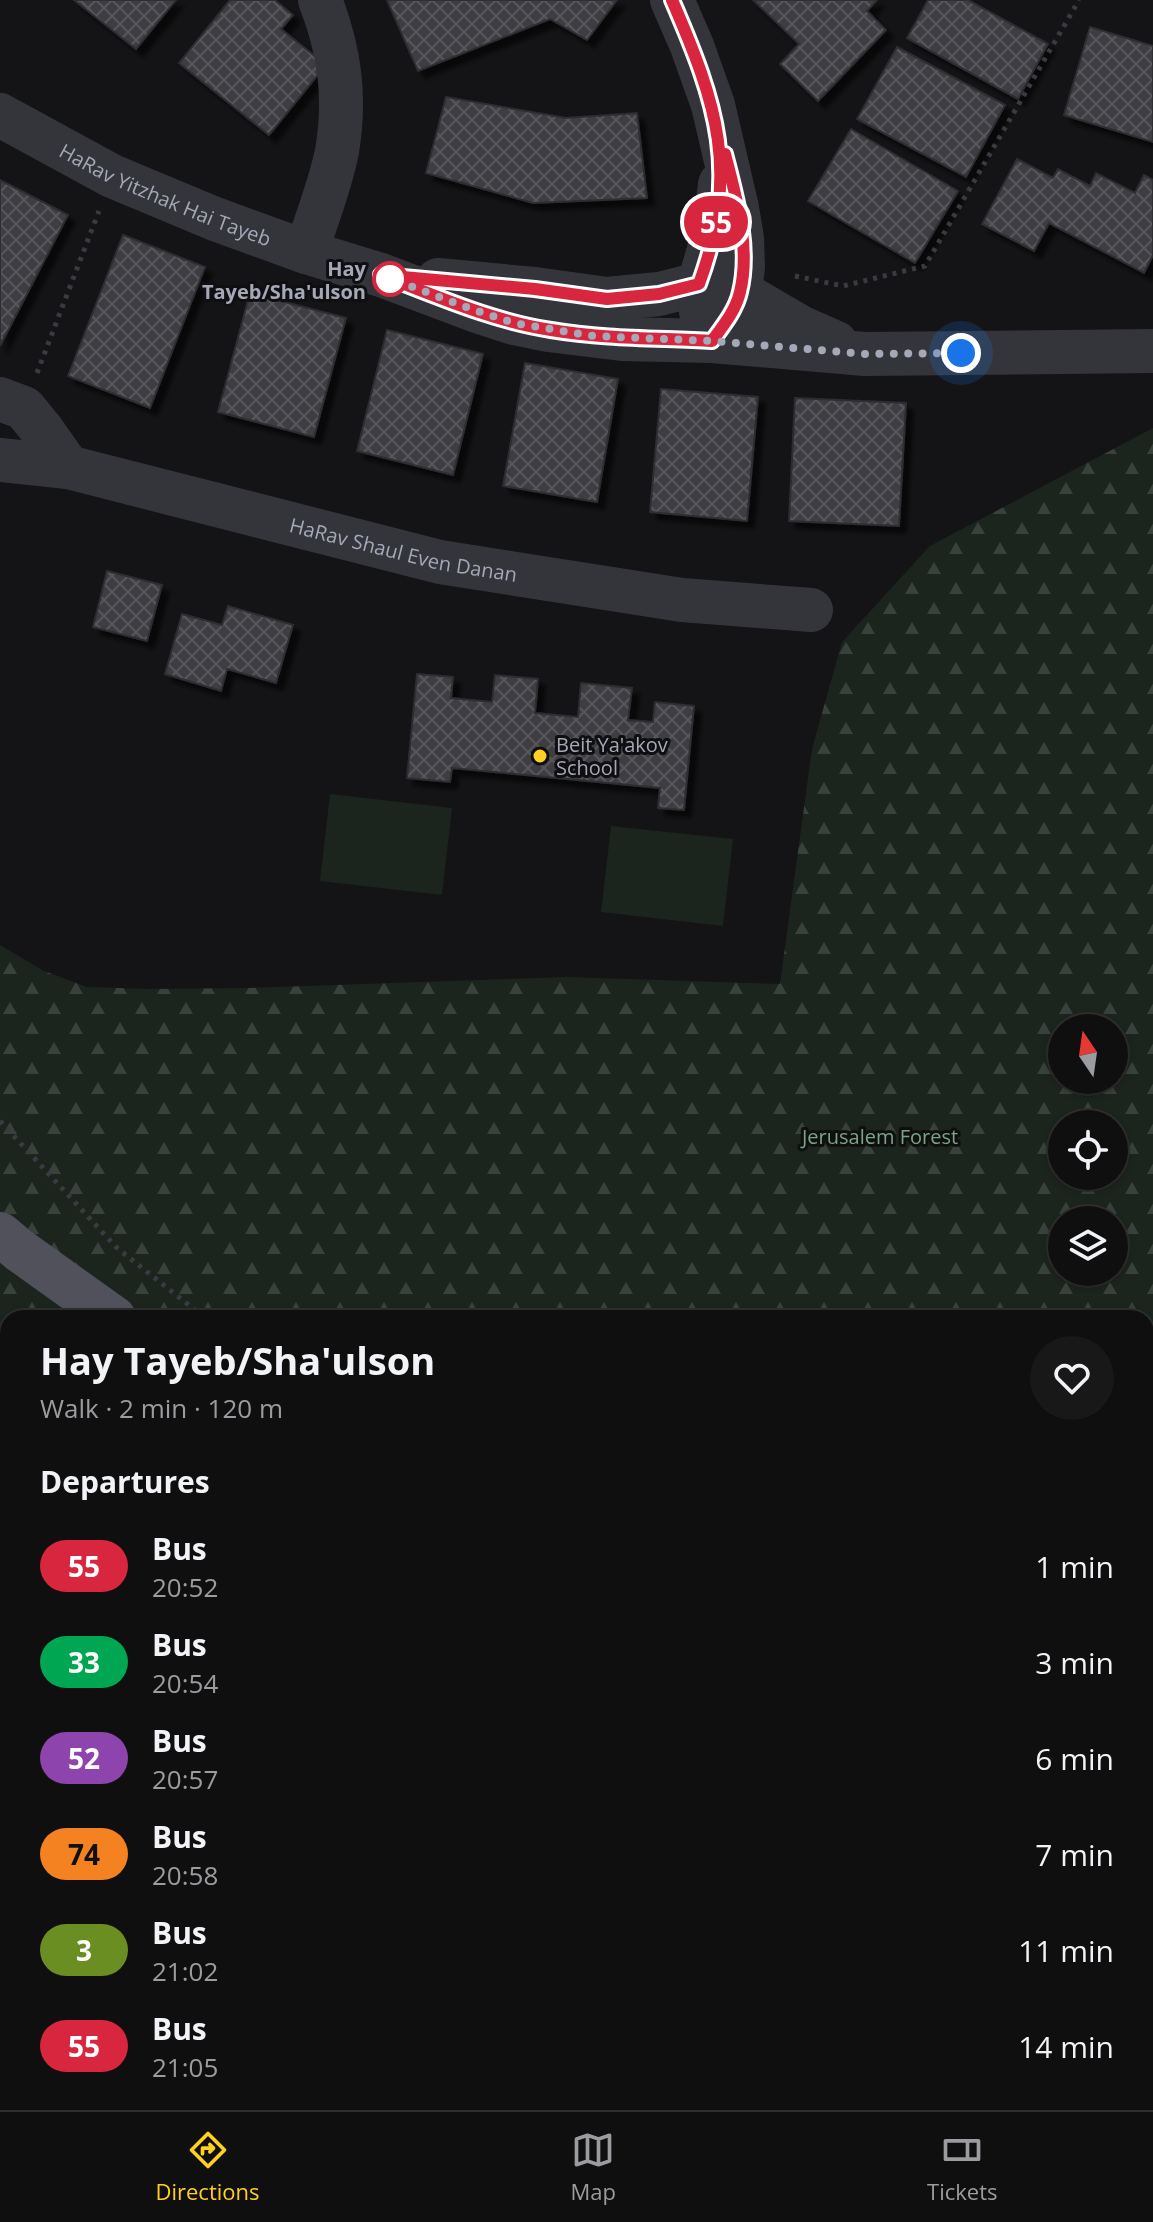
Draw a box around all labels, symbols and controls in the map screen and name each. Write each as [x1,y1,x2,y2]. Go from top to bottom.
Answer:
street label: HaRav Yitzhak Hai Tayeb [55,137,275,252]
line badge: 55 [680,196,752,248]
text: 55 [700,203,732,241]
place label: Hay Tayeb/Sha'ulson [202,255,367,305]
marker: Hay Tayeb/Sha'ulson [373,262,407,296]
your location [941,333,981,373]
street label: HaRav Shaul Even Danan [287,511,519,587]
place label: Beit Ya'akov School [556,731,668,781]
marker: Beit Ya'akov School [531,747,549,765]
north arrow [1048,1014,1128,1094]
map controls [1048,1014,1128,1286]
button: locate [1048,1110,1128,1190]
park label: Jerusalem Forest [800,1123,958,1150]
button: layers [1048,1206,1128,1286]
text: Hay Tayeb/Sha'ulson [40,1334,435,1386]
button: heart [1030,1336,1114,1420]
text: Walk · 2 min · 120 m [40,1390,283,1426]
text: Departures [40,1461,210,1502]
text: Bus [152,1528,207,1569]
text: 1 min [1035,1546,1114,1587]
text: 55 [68,1547,100,1585]
text: 20:52 [152,1569,218,1605]
text: Bus [152,1624,207,1665]
text: 3 min [1035,1642,1114,1683]
text: 33 [68,1643,100,1681]
text: 20:54 [152,1665,218,1701]
text: Bus [152,1720,207,1761]
text: 6 min [1035,1738,1114,1779]
text: 52 [68,1739,100,1777]
text: 20:57 [152,1761,218,1797]
text: Bus [152,1816,207,1857]
text: 7 min [1035,1834,1114,1875]
text: 74 [68,1835,100,1873]
text: 20:58 [152,1857,218,1893]
text: Bus [152,1912,207,1953]
text: 11 min [1018,1930,1114,1971]
text: 3 [76,1931,92,1969]
text: 21:02 [152,1953,218,1989]
text: Bus [152,2008,207,2049]
text: 14 min [1018,2026,1114,2067]
text: 55 [68,2027,100,2065]
text: 21:05 [152,2049,218,2085]
tab: Directions [156,2128,260,2206]
tab: Map [571,2128,616,2206]
tab: Tickets [927,2128,997,2206]

